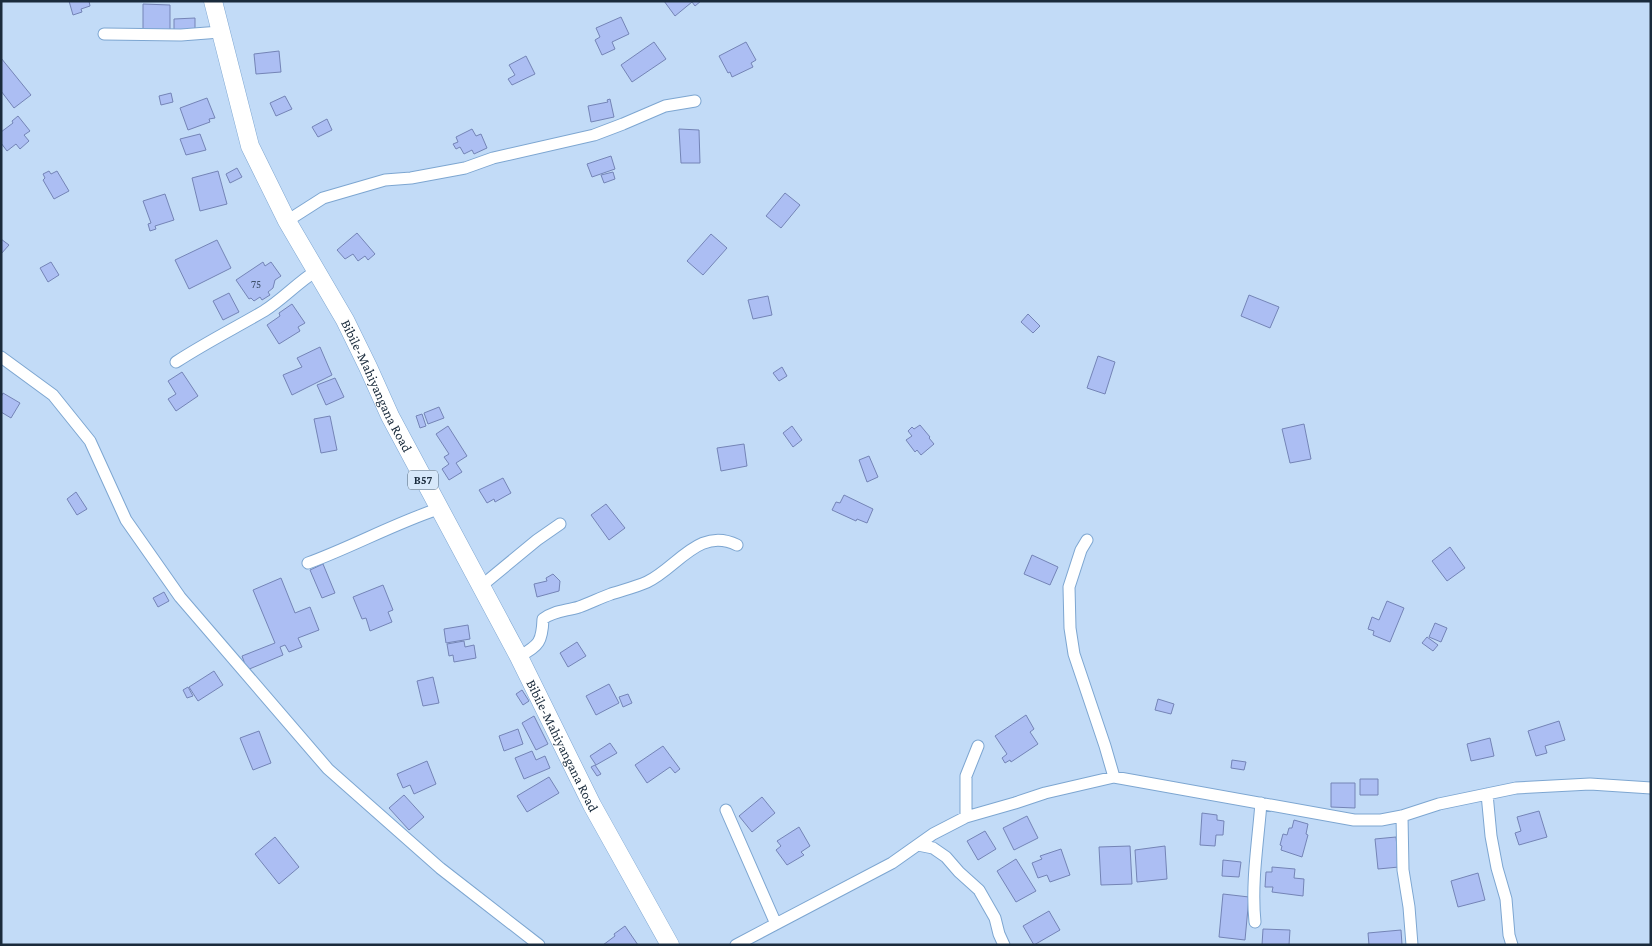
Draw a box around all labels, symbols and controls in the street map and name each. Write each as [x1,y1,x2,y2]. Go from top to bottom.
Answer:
house number: 75 [251,278,261,290]
street label: Bibile-Mahiyangana Road [338,317,416,455]
road number: B57 [408,470,438,490]
street label: Bibile-Mahiyangana Road [523,677,602,815]

